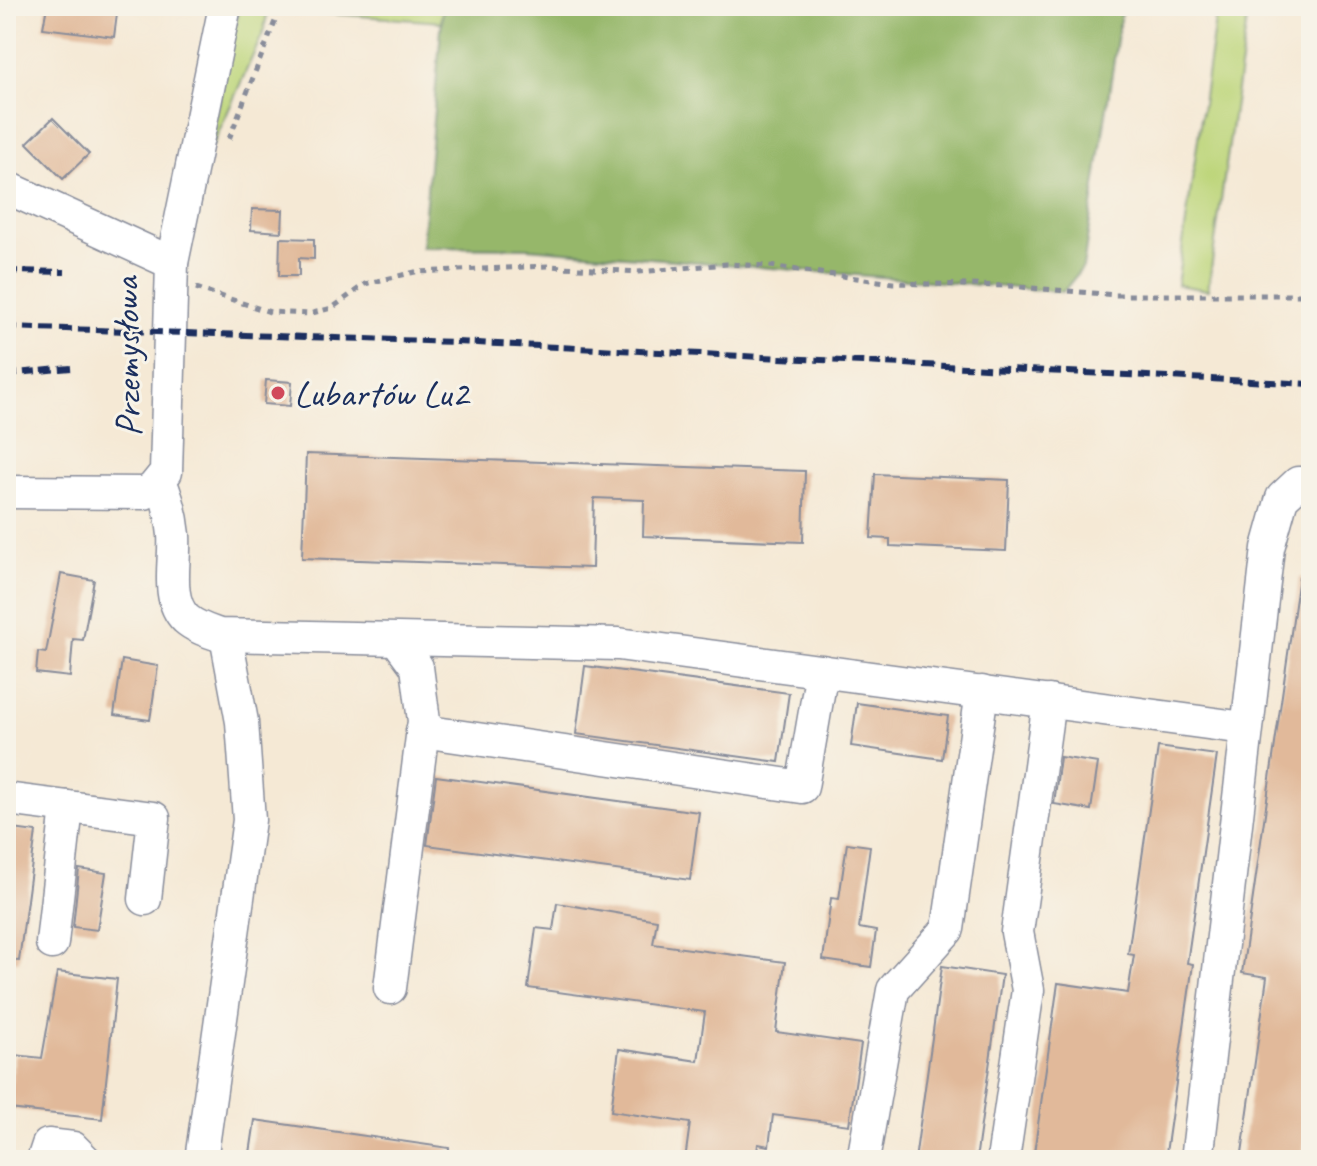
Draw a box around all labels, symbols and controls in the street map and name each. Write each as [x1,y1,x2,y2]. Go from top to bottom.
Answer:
street label: Przemysłowa [102,274,152,437]
place label: Lubartów Lu2 [294,370,471,417]
marker: Lubartów Lu2 [269,384,287,402]

